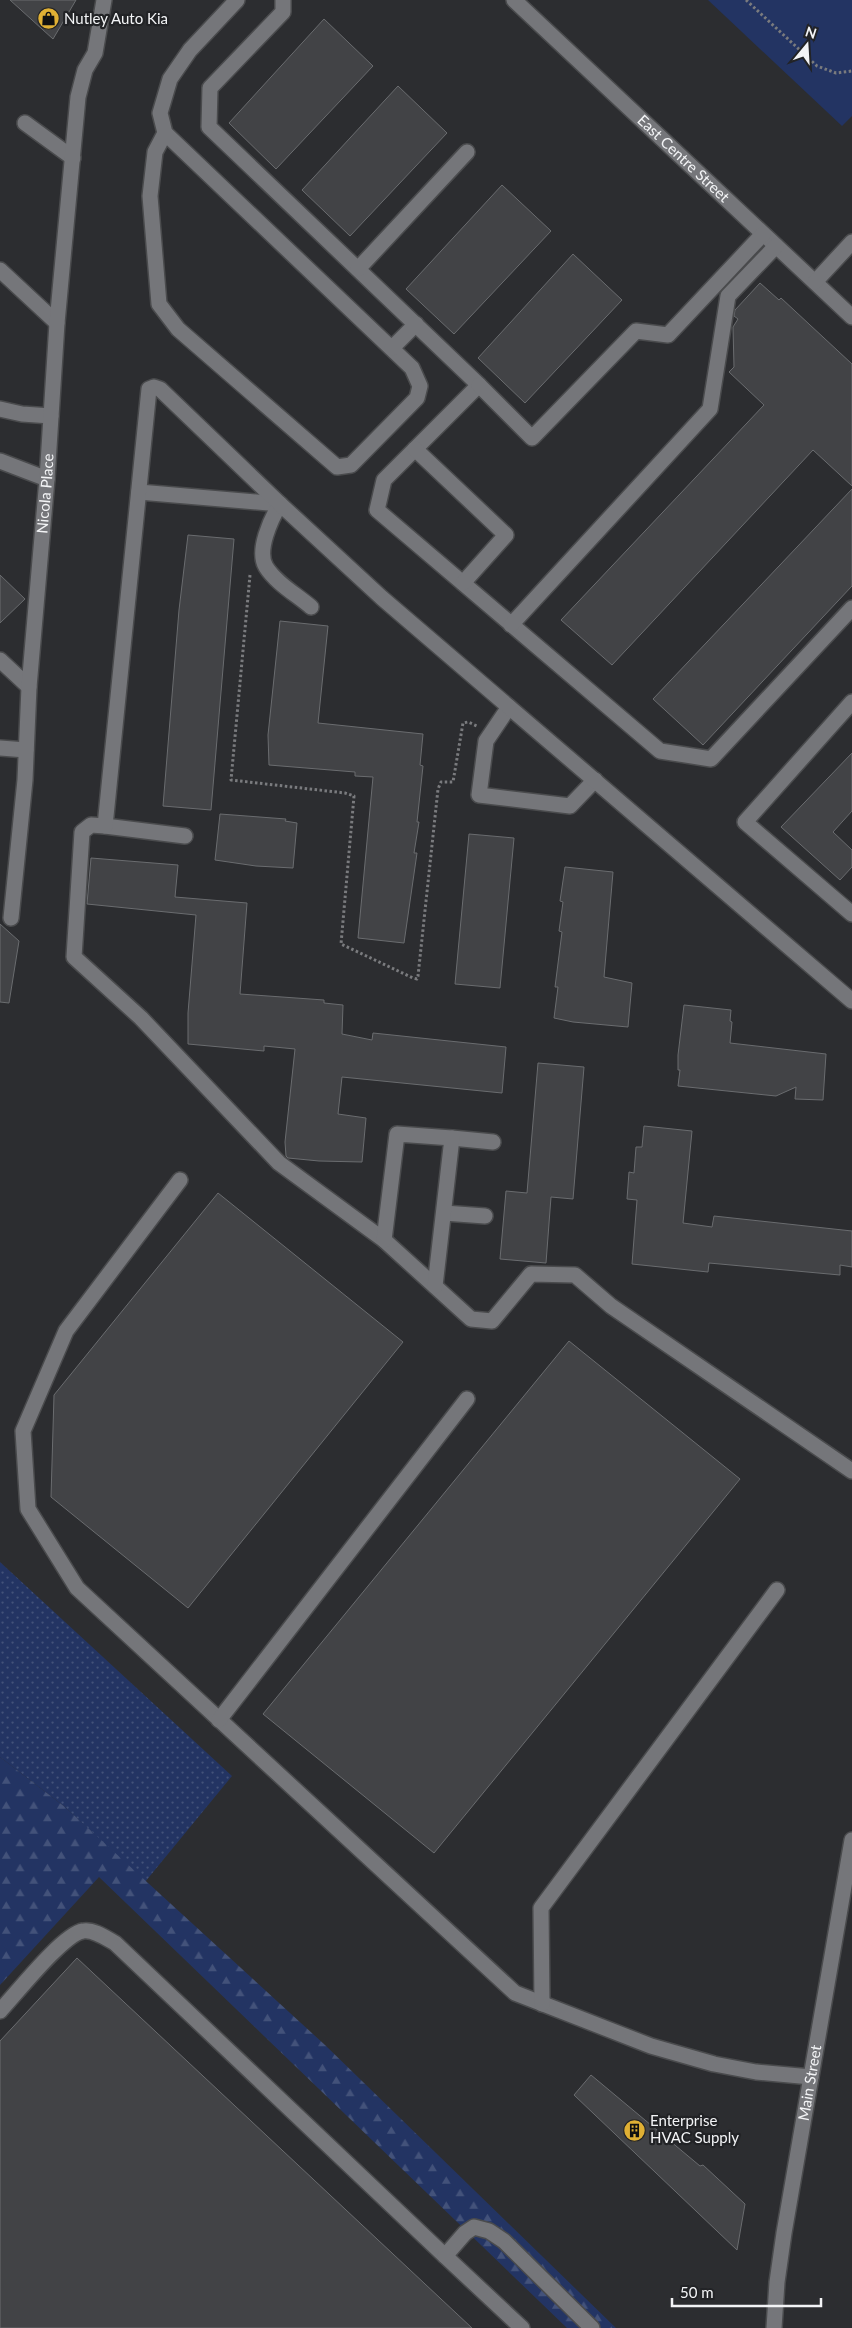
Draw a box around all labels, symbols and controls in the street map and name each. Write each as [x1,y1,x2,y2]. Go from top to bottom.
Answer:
shop icon: Nutley Auto Kia [36,7,60,31]
place label: Nutley Auto Kia [64,9,168,27]
north arrow [782,20,832,70]
text: N [803,22,819,42]
street label: East Centre Street [634,110,734,206]
street label: Nicola Place [32,453,57,534]
street label: Main Street [794,2043,824,2122]
place label: Enterprise HVAC Supply [650,2111,739,2146]
building icon: Enterprise HVAC Supply [622,2118,646,2142]
scale bar [672,2276,821,2308]
text: 50 m [680,2283,714,2301]

